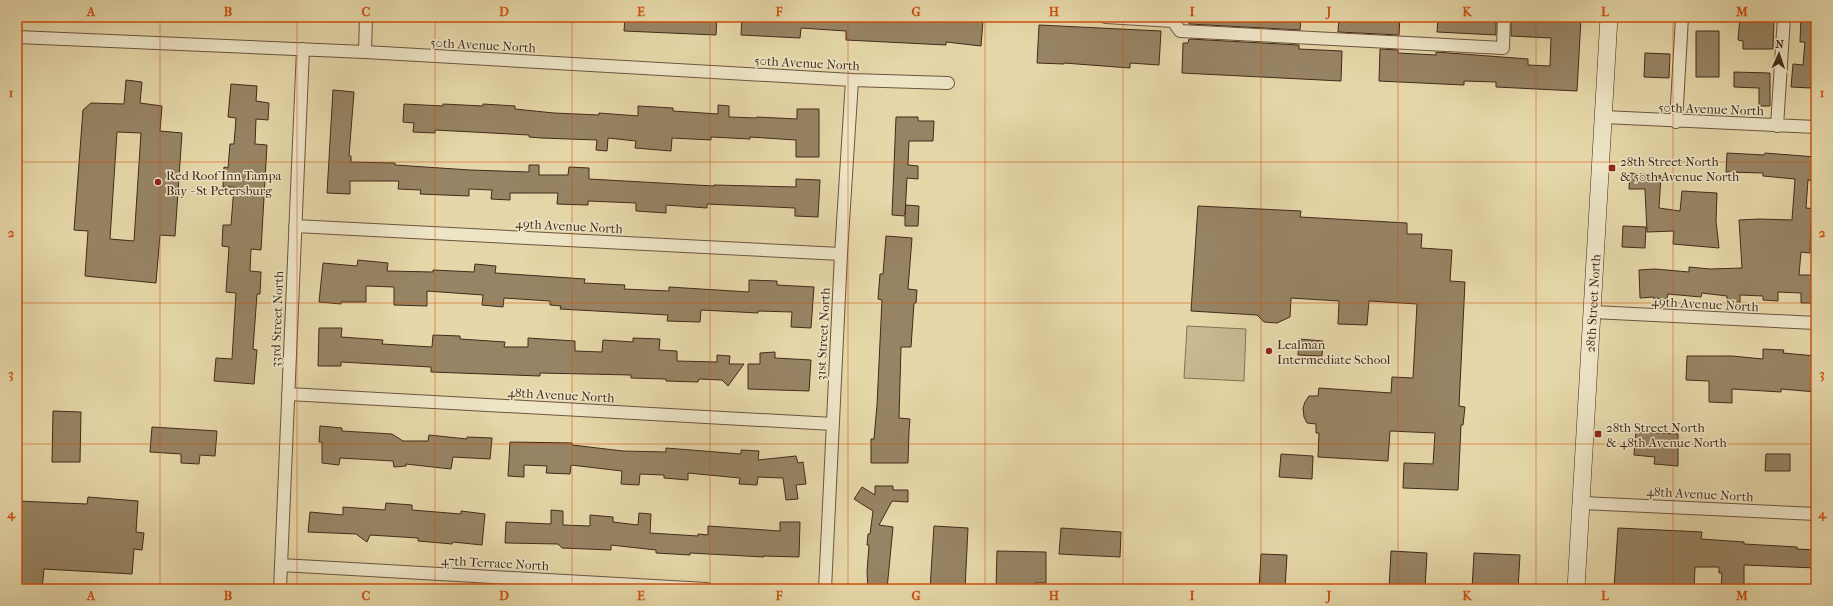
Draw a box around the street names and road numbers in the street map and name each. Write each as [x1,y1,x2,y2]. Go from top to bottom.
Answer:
street label: 50th Avenue North [430,35,537,55]
street label: 50th Avenue North [754,53,861,73]
street label: 50th Avenue North [1658,100,1765,118]
street label: 49th Avenue North [515,216,624,236]
street label: 28th Street North [1582,253,1603,353]
street label: 33rd Street North [268,270,286,368]
street label: 31st Street North [813,286,833,381]
street label: 49th Avenue North [1651,294,1760,314]
street label: 48th Avenue North [507,385,616,405]
street label: 48th Avenue North [1646,484,1755,504]
street label: 47th Terrace North [441,553,550,573]

